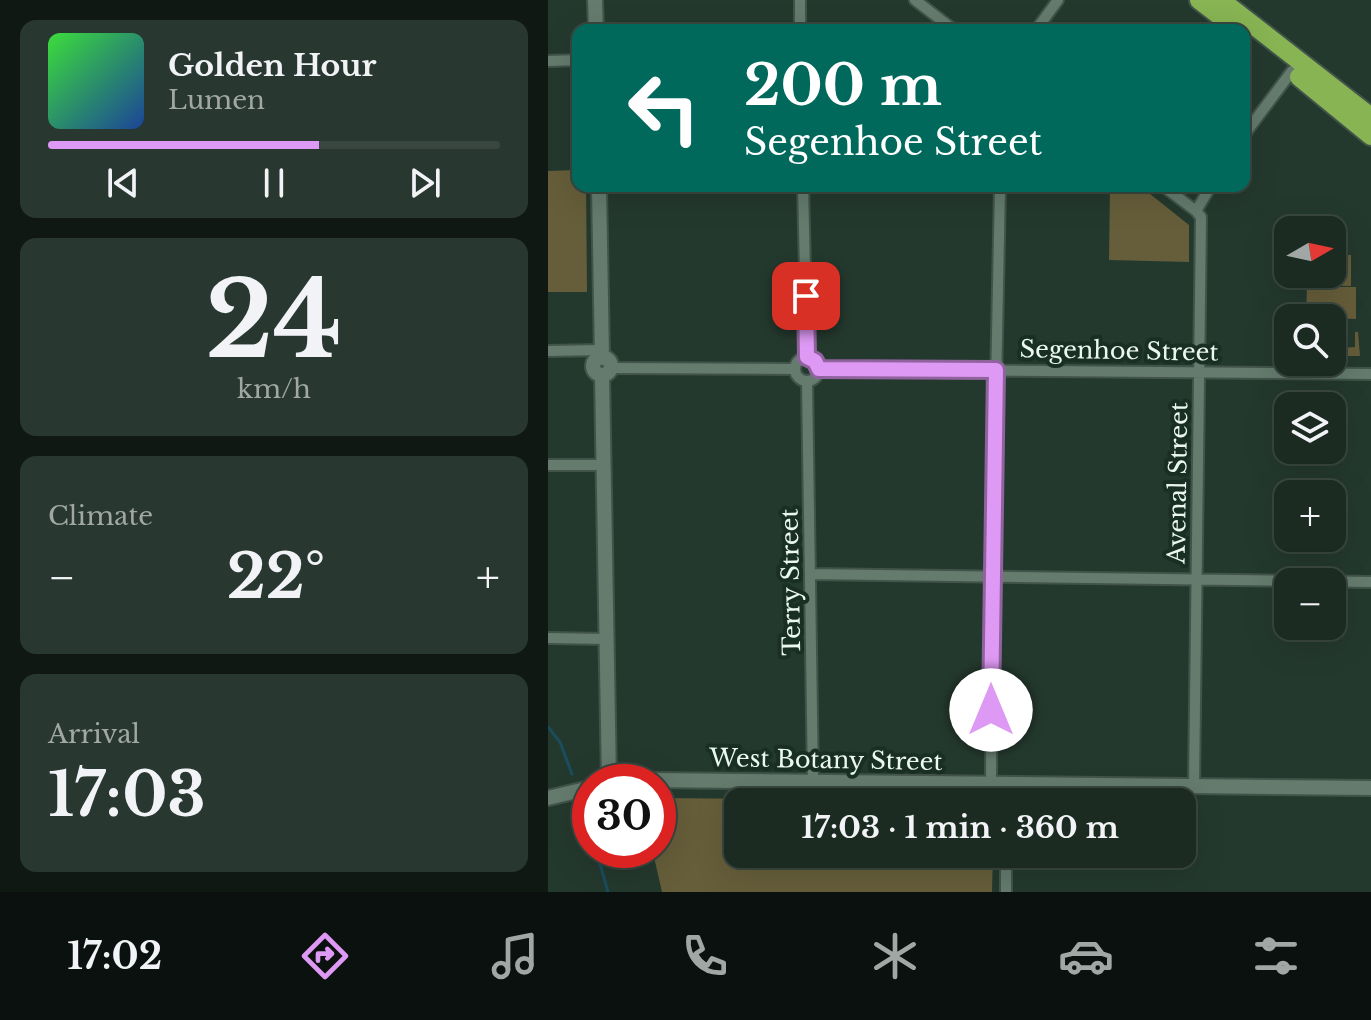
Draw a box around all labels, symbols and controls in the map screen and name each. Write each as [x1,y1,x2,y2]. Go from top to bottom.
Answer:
text: Golden Hour [168,47,377,84]
text: 200 m [744,51,942,120]
icon: left [612,56,716,160]
text: Lumen [168,84,265,116]
text: Segenhoe Street [744,120,1042,165]
icon: previous [101,161,145,205]
icon: pause [252,161,296,205]
icon: next [403,161,447,205]
north arrow [1274,216,1346,288]
map controls [1274,216,1346,640]
text: 24 [206,256,342,385]
pin [772,262,840,330]
icon: arrive [784,274,828,318]
button: search [1274,304,1346,376]
street label: Segenhoe Street [1019,334,1219,367]
text: km/h [237,373,311,405]
button: layers [1274,392,1346,464]
street label: Avenal Street [1162,402,1193,565]
button: + [1274,480,1346,552]
text: Climate [48,500,153,532]
street label: Terry Street [775,508,806,656]
text: 22° [227,540,325,614]
text: − [48,550,76,605]
text: + [476,550,500,605]
button: − [1274,568,1346,640]
position arrow [949,668,1033,752]
text: Arrival [48,718,140,750]
street label: West Botany Street [708,743,943,776]
text: 17:03 [48,758,206,832]
speed limit sign: 30 [572,764,676,868]
text: 17:03 · 1 min · 360 m [801,809,1119,846]
icon: directions [297,928,353,984]
icon: music [487,928,543,984]
icon: phone [677,928,733,984]
icon: climate [867,928,923,984]
icon: car [1058,928,1114,984]
icon: filters [1248,928,1304,984]
text: 17:02 [67,934,162,979]

